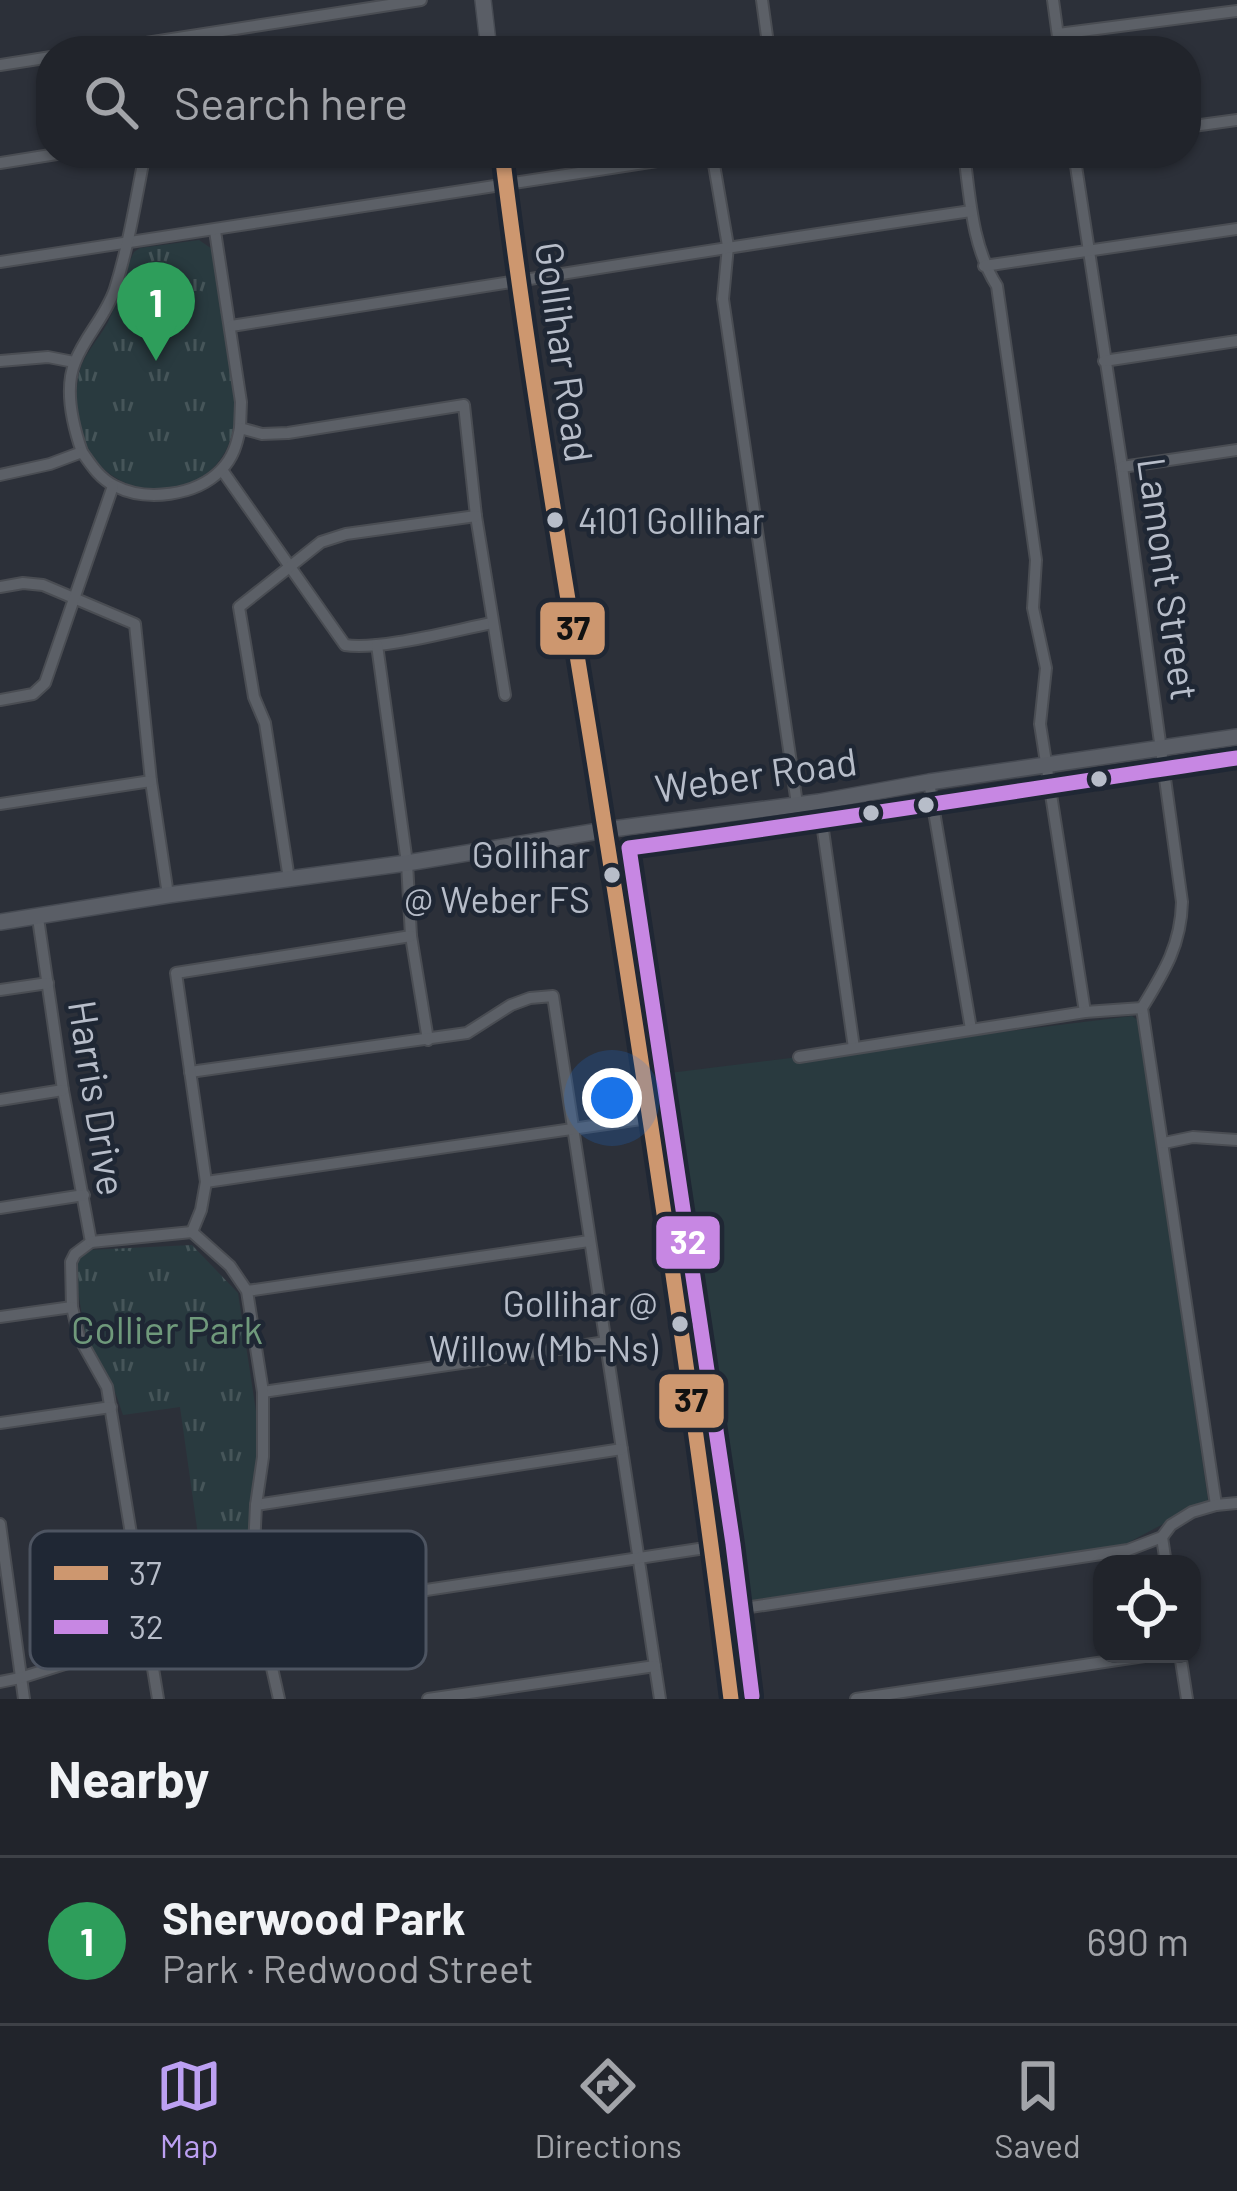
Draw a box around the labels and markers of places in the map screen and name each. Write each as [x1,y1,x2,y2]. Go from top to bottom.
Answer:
pin: 1 [117,262,195,361]
place label: 4101 Gollihar [578,498,765,541]
marker: 4101 Gollihar [544,509,566,531]
unlabelled marker [1088,768,1110,790]
unlabelled marker [915,794,937,816]
unlabelled marker [860,802,882,824]
place label: Gollihar @ Weber FS [404,832,590,920]
marker: Gollihar @ Weber FS [601,864,623,886]
place label: Gollihar @ Willow (Mb-Ns) [429,1281,659,1369]
marker: Gollihar @ Willow (Mb-Ns) [669,1313,691,1335]

